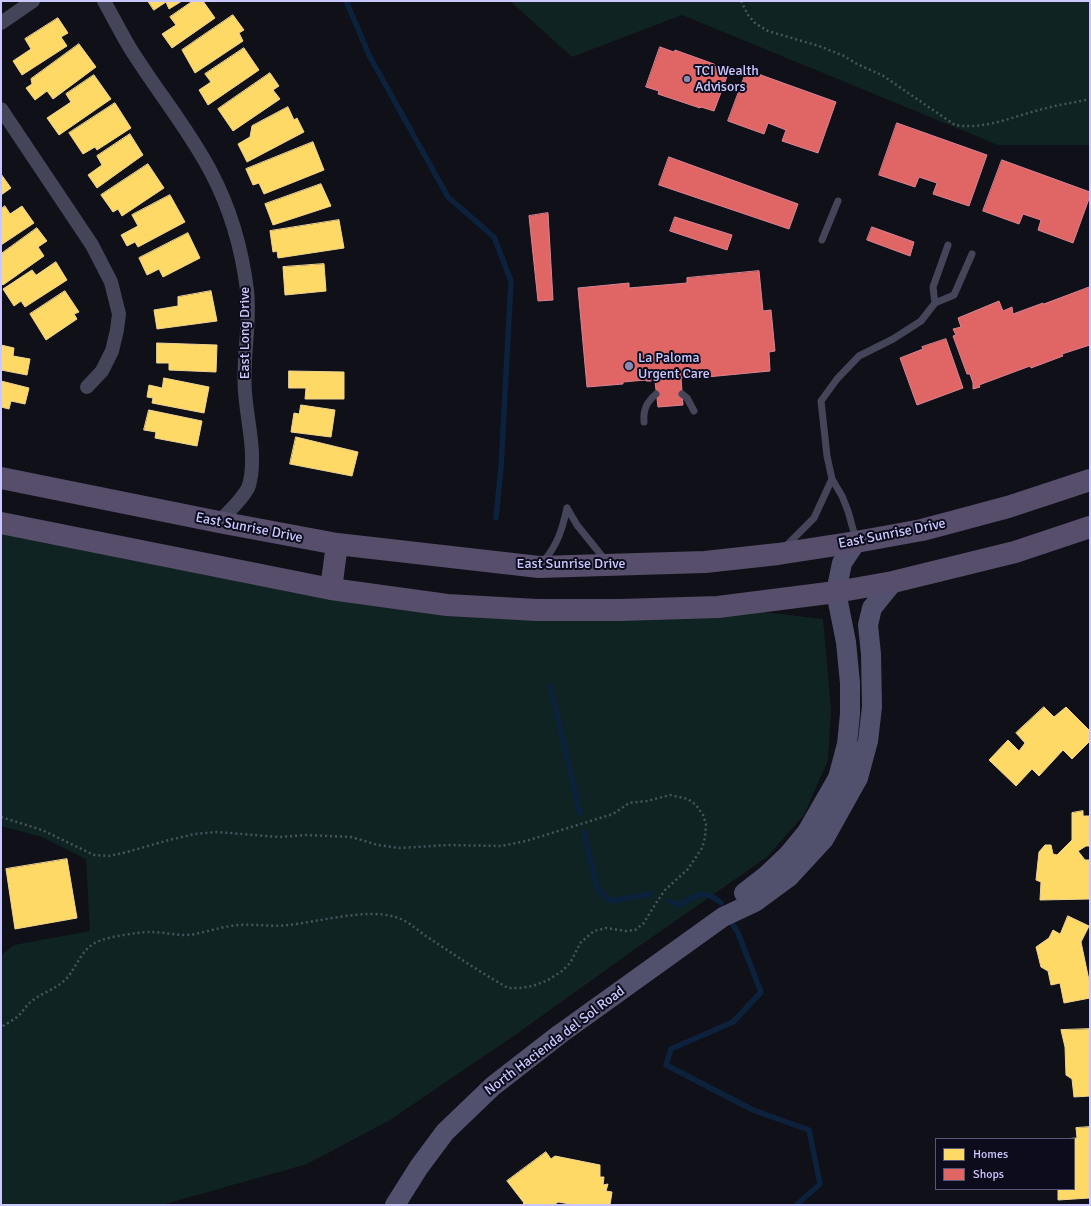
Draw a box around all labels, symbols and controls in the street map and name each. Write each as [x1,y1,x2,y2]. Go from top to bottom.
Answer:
place label: TCI Wealth Advisors [695,63,759,96]
marker: TCI Wealth Advisors [682,74,692,84]
street label: East Long Drive [237,287,253,379]
place label: La Paloma Urgent Care [638,350,710,382]
marker: La Paloma Urgent Care [623,360,635,372]
street label: East Sunrise Drive [194,509,304,547]
street label: East Sunrise Drive [837,515,947,553]
street label: East Sunrise Drive [517,556,625,572]
street label: North Hacienda del Sol Road [482,983,628,1099]
legend [935,1138,1075,1190]
text: Homes [973,1147,1008,1162]
text: Shops [973,1167,1004,1182]

